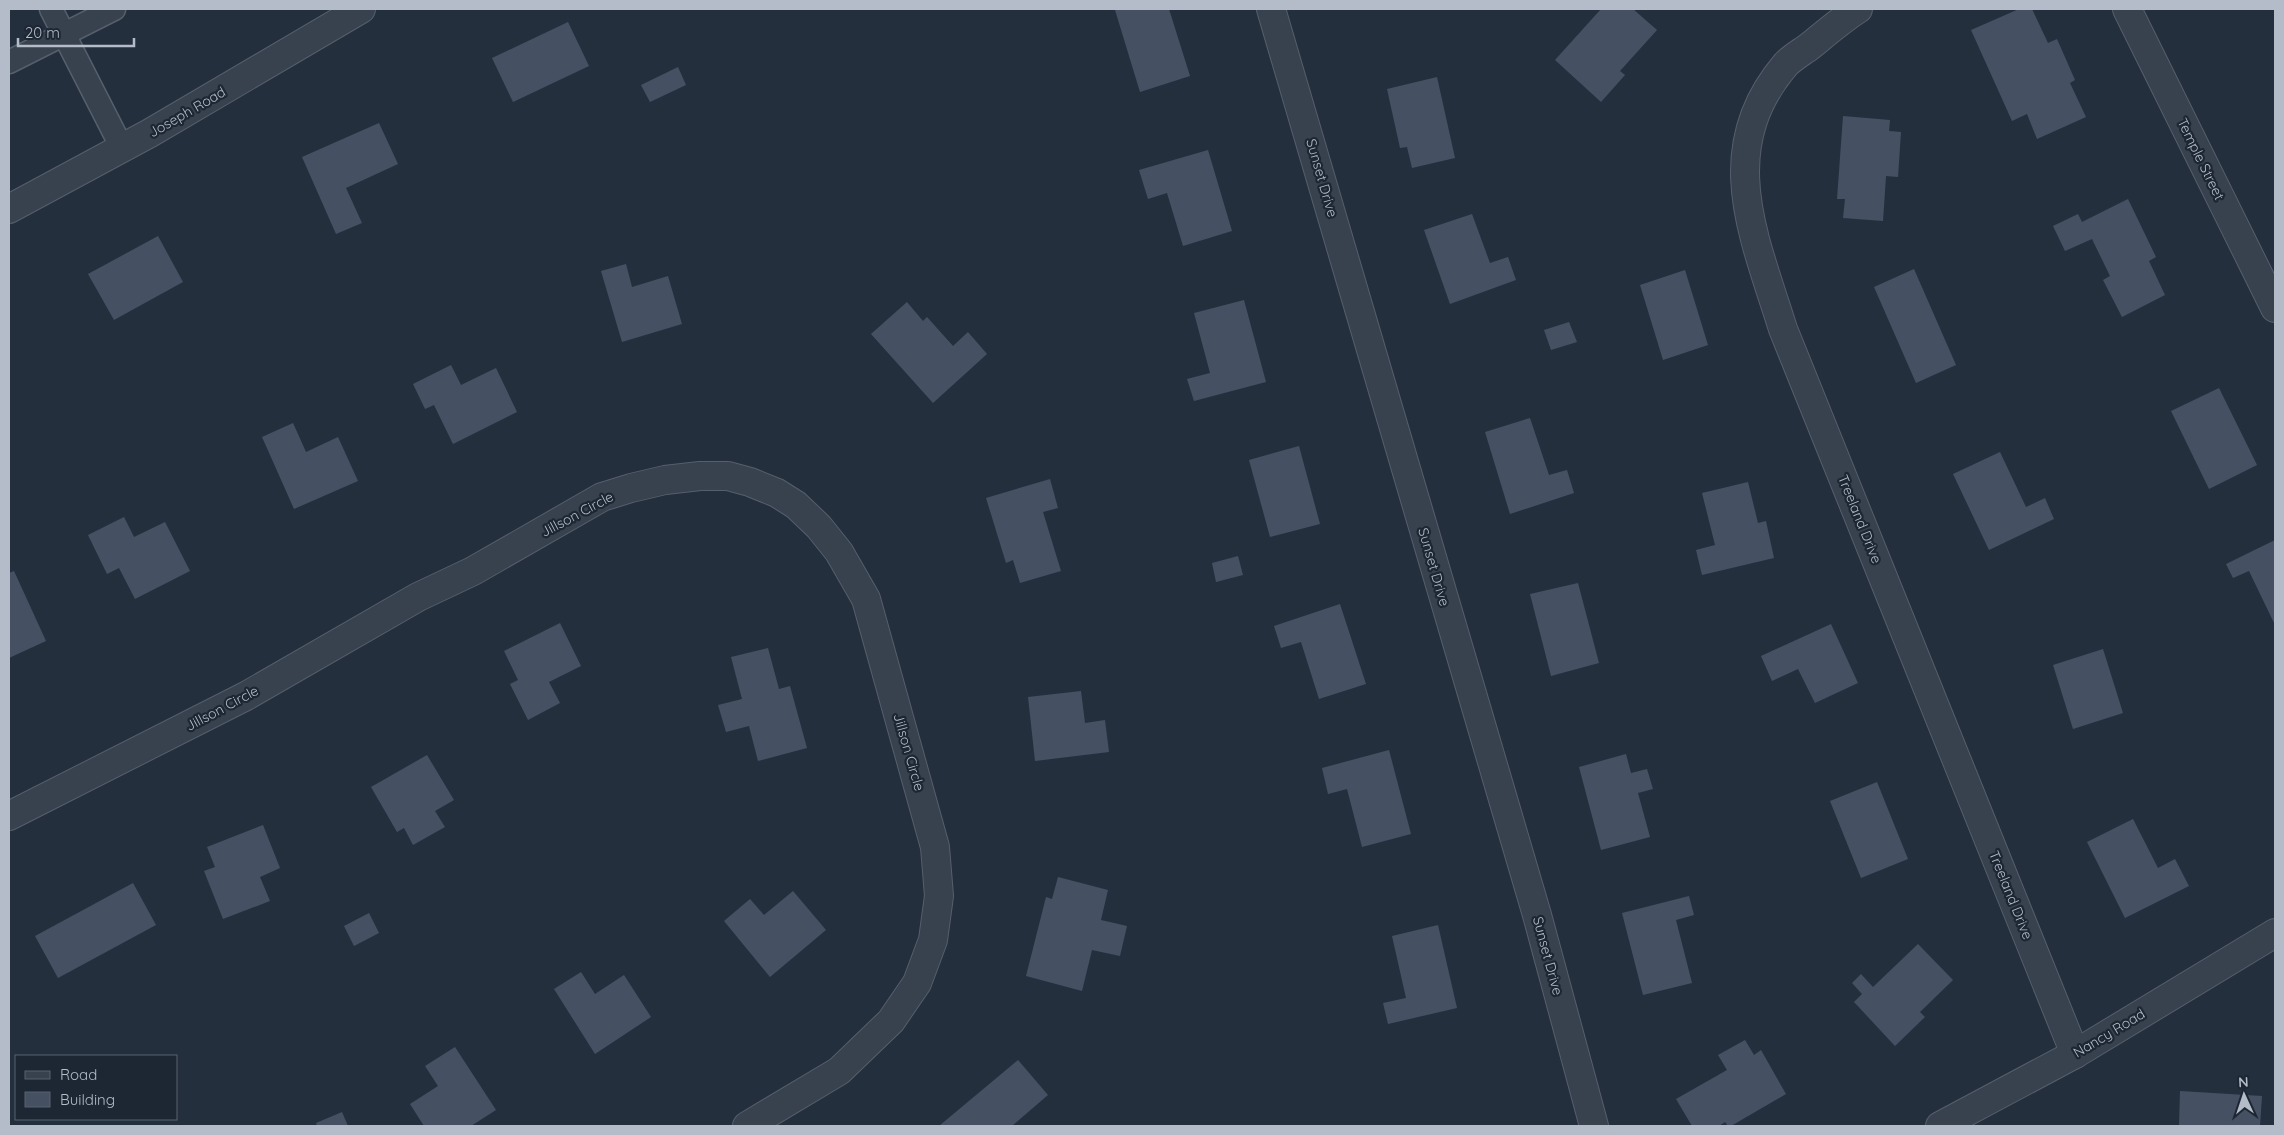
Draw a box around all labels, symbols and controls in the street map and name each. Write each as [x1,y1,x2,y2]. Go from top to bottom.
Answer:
scale bar [18,15,134,47]
text: 20 m [25,23,60,42]
street label: Joseph Road [145,83,229,141]
street label: Temple Street [2173,115,2229,203]
street label: Sunset Drive [1302,137,1342,219]
street label: Treeland Drive [1834,472,1886,566]
street label: Jillson Circle [538,487,617,541]
street label: Sunset Drive [1414,526,1454,608]
street label: Jillson Circle [183,681,262,735]
street label: Jillson Circle [889,711,929,793]
street label: Treeland Drive [1985,848,2037,942]
street label: Sunset Drive [1529,915,1567,997]
street label: Nancy Road [2070,1005,2148,1061]
legend [15,1055,178,1120]
text: Road [60,1065,97,1084]
north arrow [2219,1070,2269,1120]
text: N [2238,1073,2249,1091]
text: Building [60,1090,115,1109]

